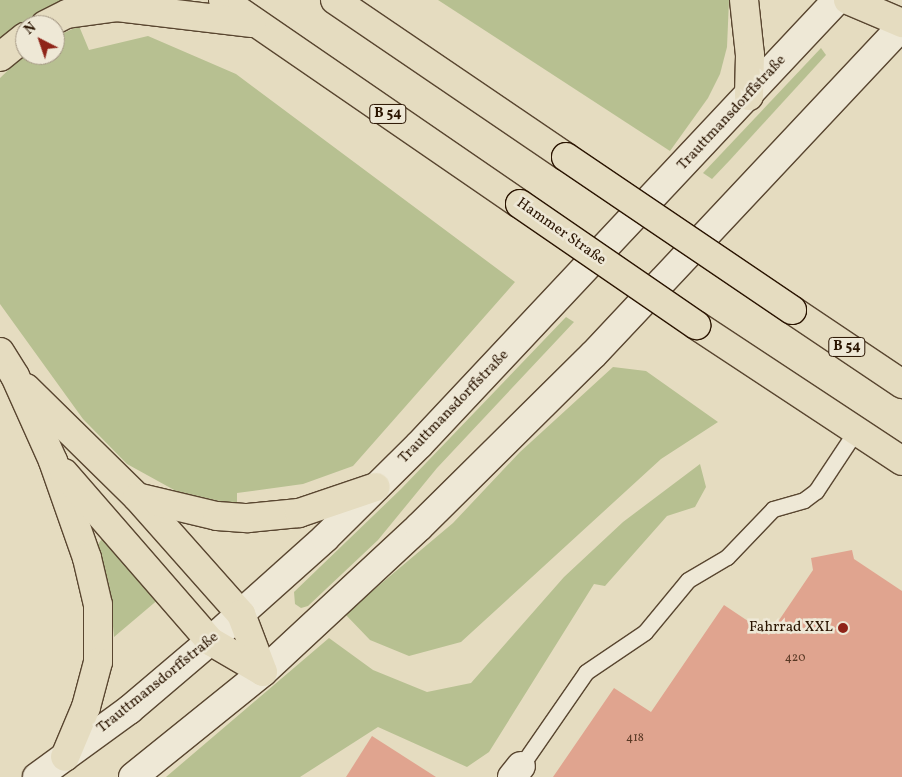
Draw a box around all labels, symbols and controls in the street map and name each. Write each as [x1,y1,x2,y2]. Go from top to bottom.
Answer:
north arrow [15,15,65,65]
text: N [20,19,41,40]
street label: Trauttmansdorffstraße [674,52,790,174]
road number: B 54 [369,102,407,126]
street label: Hammer Straße [513,194,609,270]
road number: B 54 [828,336,866,358]
street label: Trauttmansdorffstraße [395,346,513,468]
place label: Fahrrad XXL [749,619,833,637]
marker: Fahrrad XXL [837,622,849,634]
street label: Trauttmansdorffstraße [94,628,222,738]
house number: 420 [785,652,805,666]
house number: 418 [626,732,644,746]

